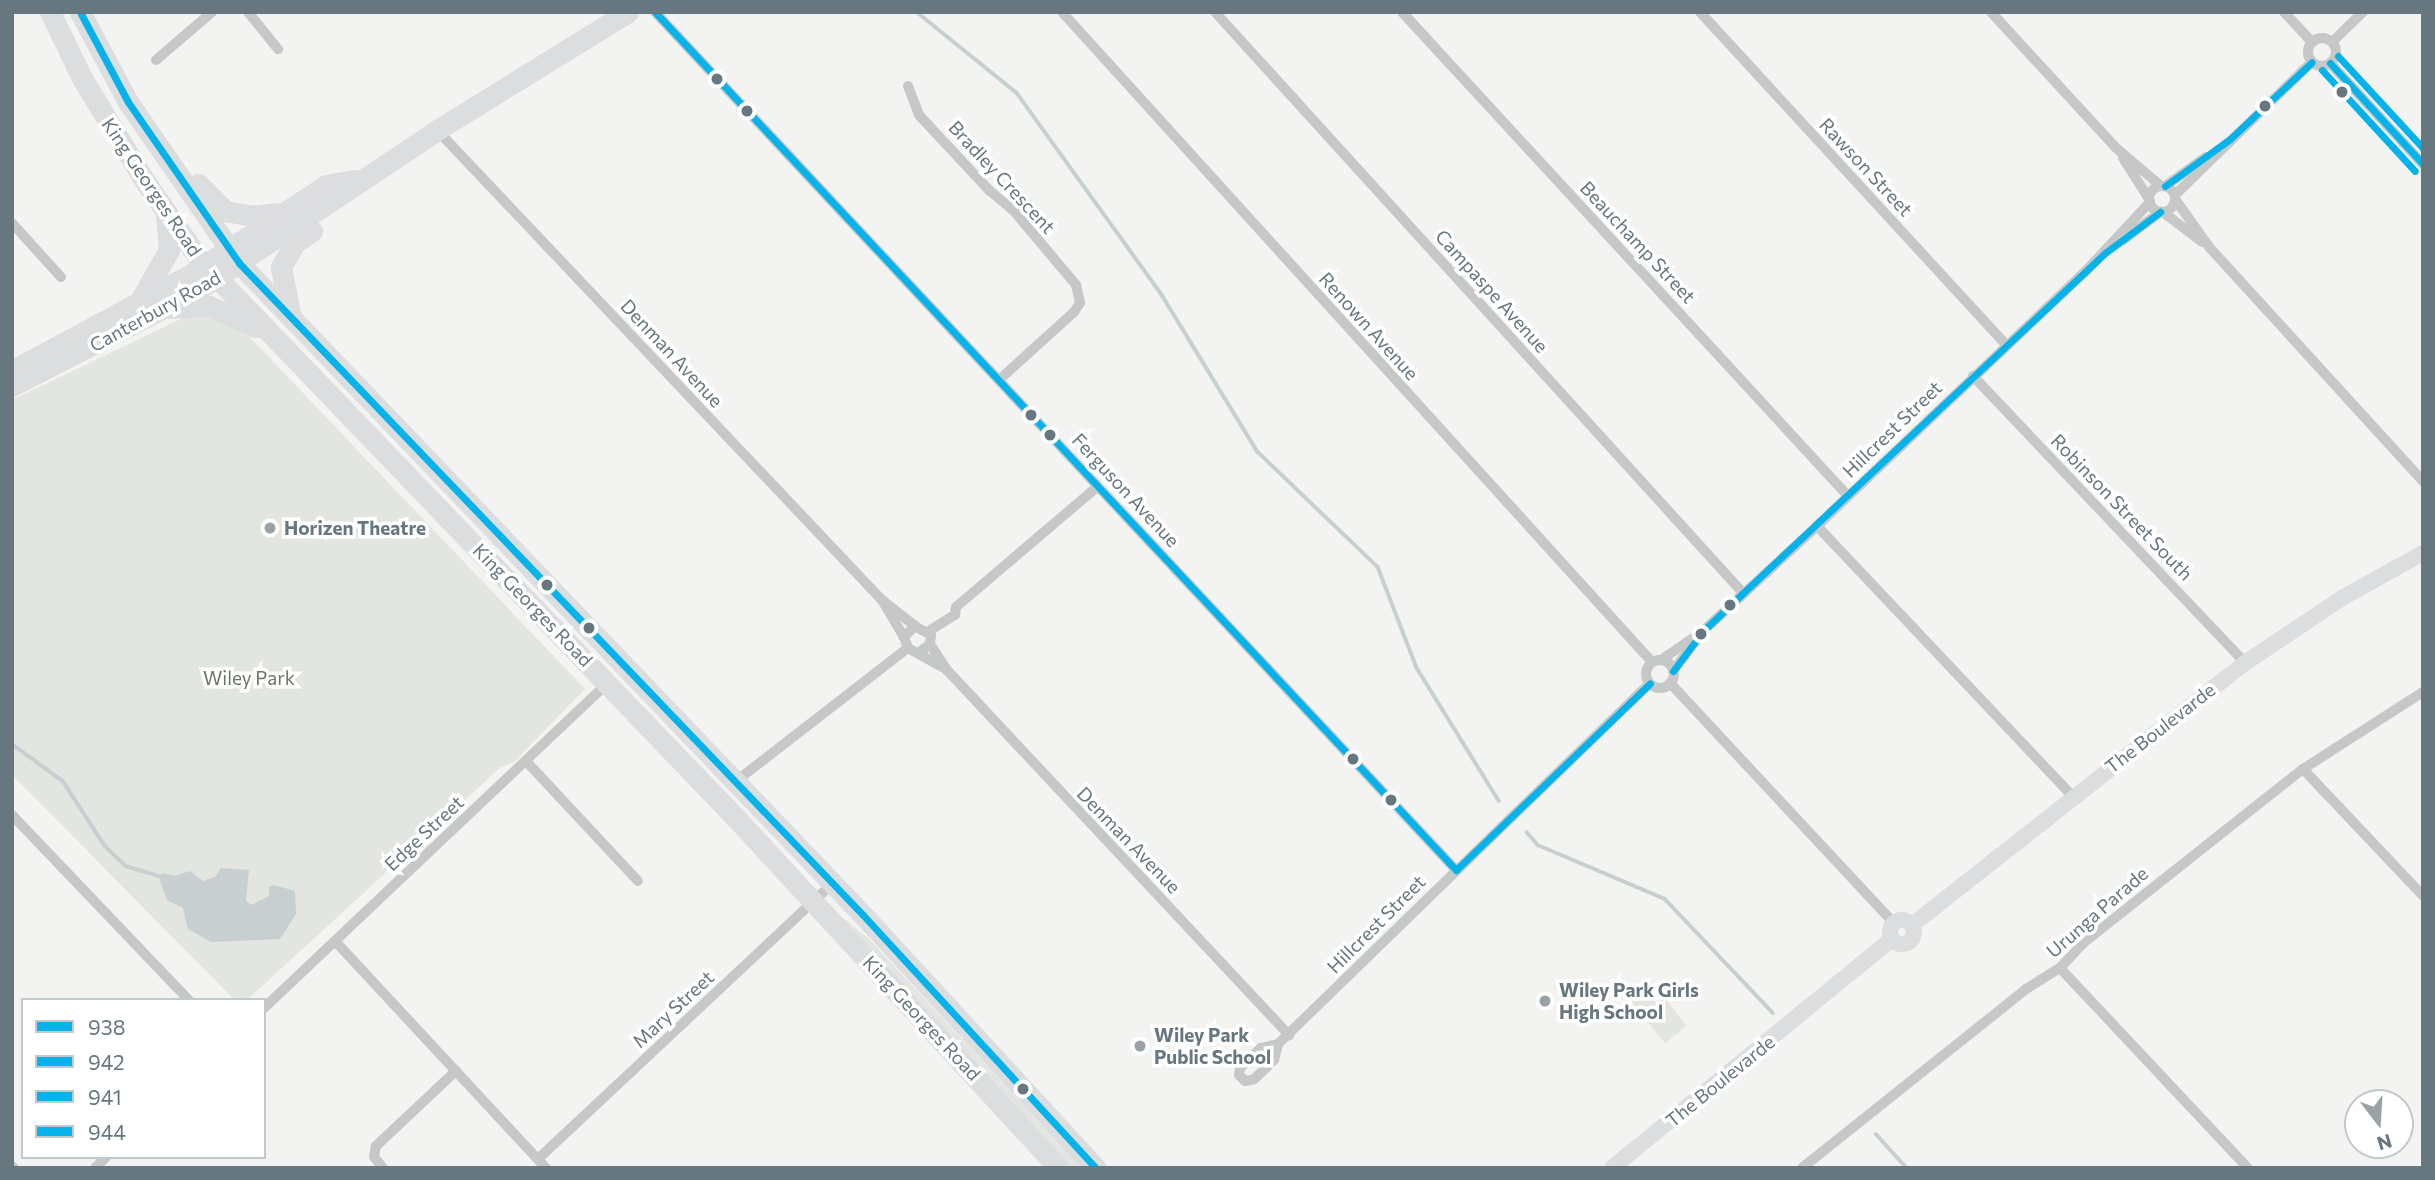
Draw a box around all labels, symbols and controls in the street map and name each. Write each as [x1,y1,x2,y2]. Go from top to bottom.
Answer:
unlabelled marker [710,72,724,86]
unlabelled marker [2335,85,2349,99]
unlabelled marker [2258,99,2272,113]
unlabelled marker [740,104,754,118]
street label: King Georges Road [97,113,207,261]
street label: Rawson Street [1815,113,1917,221]
street label: Bradley Crescent [944,116,1060,238]
street label: Beauchamp Street [1576,176,1700,308]
street label: Campaspe Avenue [1431,225,1553,357]
street label: Canterbury Road [85,266,225,356]
street label: Renown Avenue [1315,267,1423,385]
street label: Denman Avenue [616,294,728,412]
street label: Hillcrest Street [1838,376,1946,482]
unlabelled marker [1024,408,1038,422]
unlabelled marker [1043,428,1057,442]
street label: Ferguson Avenue [1068,429,1184,551]
street label: Robinson Street South [2046,429,2198,585]
place label: Horizen Theatre [284,517,426,539]
marker: Horizen Theatre [262,520,278,536]
street label: King Georges Road [468,539,598,671]
unlabelled marker [540,578,554,592]
unlabelled marker [1723,598,1737,612]
unlabelled marker [582,621,596,635]
unlabelled marker [1694,627,1708,641]
park label: Wiley Park [203,667,295,689]
street label: The Boulevarde [2100,678,2220,778]
unlabelled marker [1346,752,1360,766]
street label: Denman Avenue [1072,782,1186,898]
street label: Edge Street [380,791,468,875]
unlabelled marker [1384,793,1398,807]
street label: Urunga Parade [2042,862,2152,962]
street label: Hillcrest Street [1322,870,1430,978]
street label: King Georges Road [858,951,986,1085]
street label: Mary Street [628,966,718,1052]
place label: Wiley Park Girls High School [1559,979,1699,1023]
marker: Wiley Park Girls High School [1537,993,1553,1009]
legend [21,998,266,1159]
text: 938 [88,1014,125,1039]
place label: Wiley Park Public School [1154,1024,1271,1068]
street label: The Boulevarde [1661,1030,1779,1132]
marker: Wiley Park Public School [1132,1038,1148,1054]
text: 942 [88,1049,125,1074]
unlabelled marker [1016,1082,1030,1096]
text: 941 [88,1084,122,1109]
north arrow [2344,1089,2414,1159]
text: 944 [88,1119,126,1144]
text: N [2375,1130,2395,1156]

